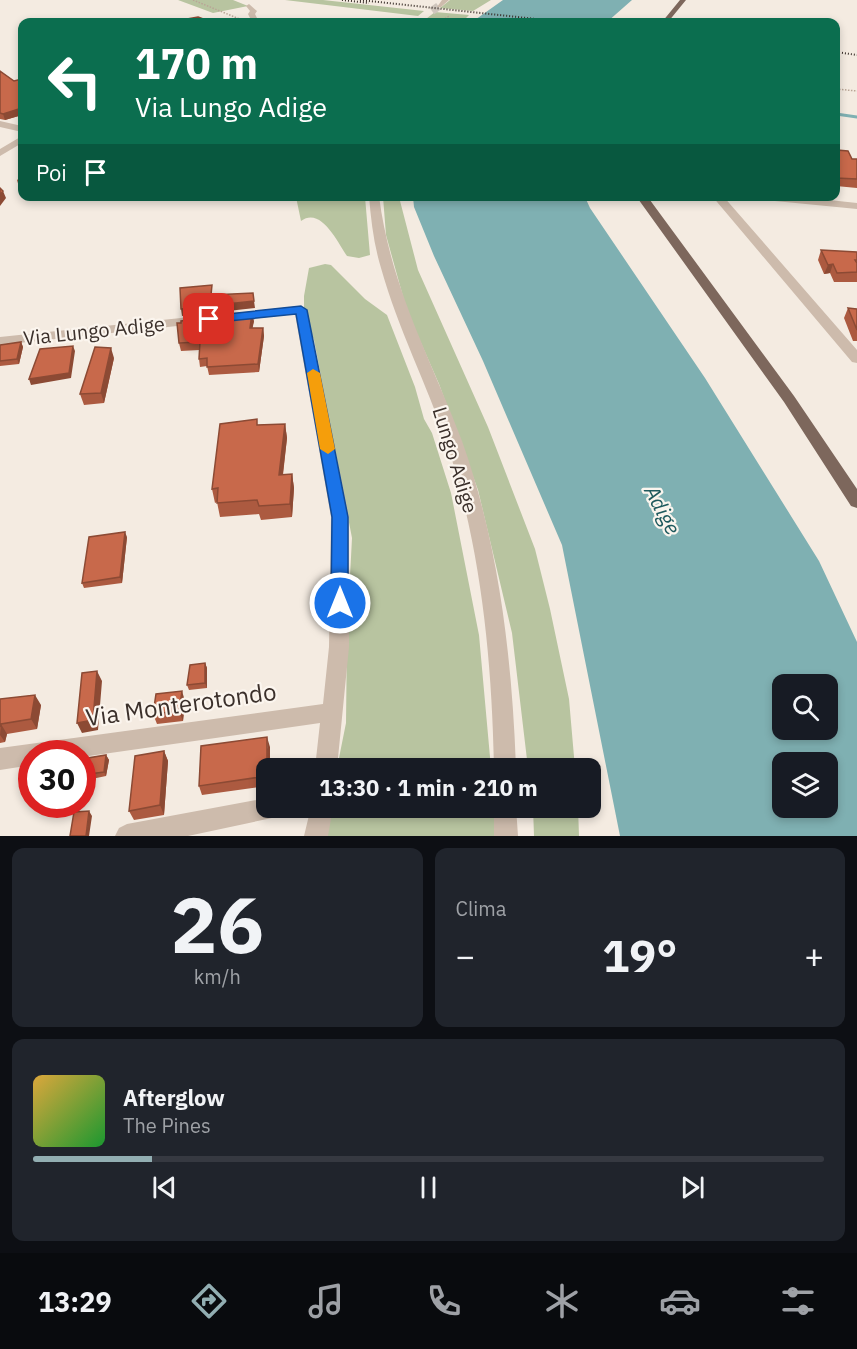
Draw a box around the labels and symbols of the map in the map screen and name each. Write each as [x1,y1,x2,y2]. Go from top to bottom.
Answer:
pin [183,293,234,344]
street label: Via Lungo Adige [22,310,166,351]
street label: Lungo Adige [427,403,484,516]
water label: Adige [638,479,688,539]
position arrow [308,571,372,635]
street label: Via Monterotondo [84,675,278,733]
speed limit sign: 30 [18,740,96,818]

